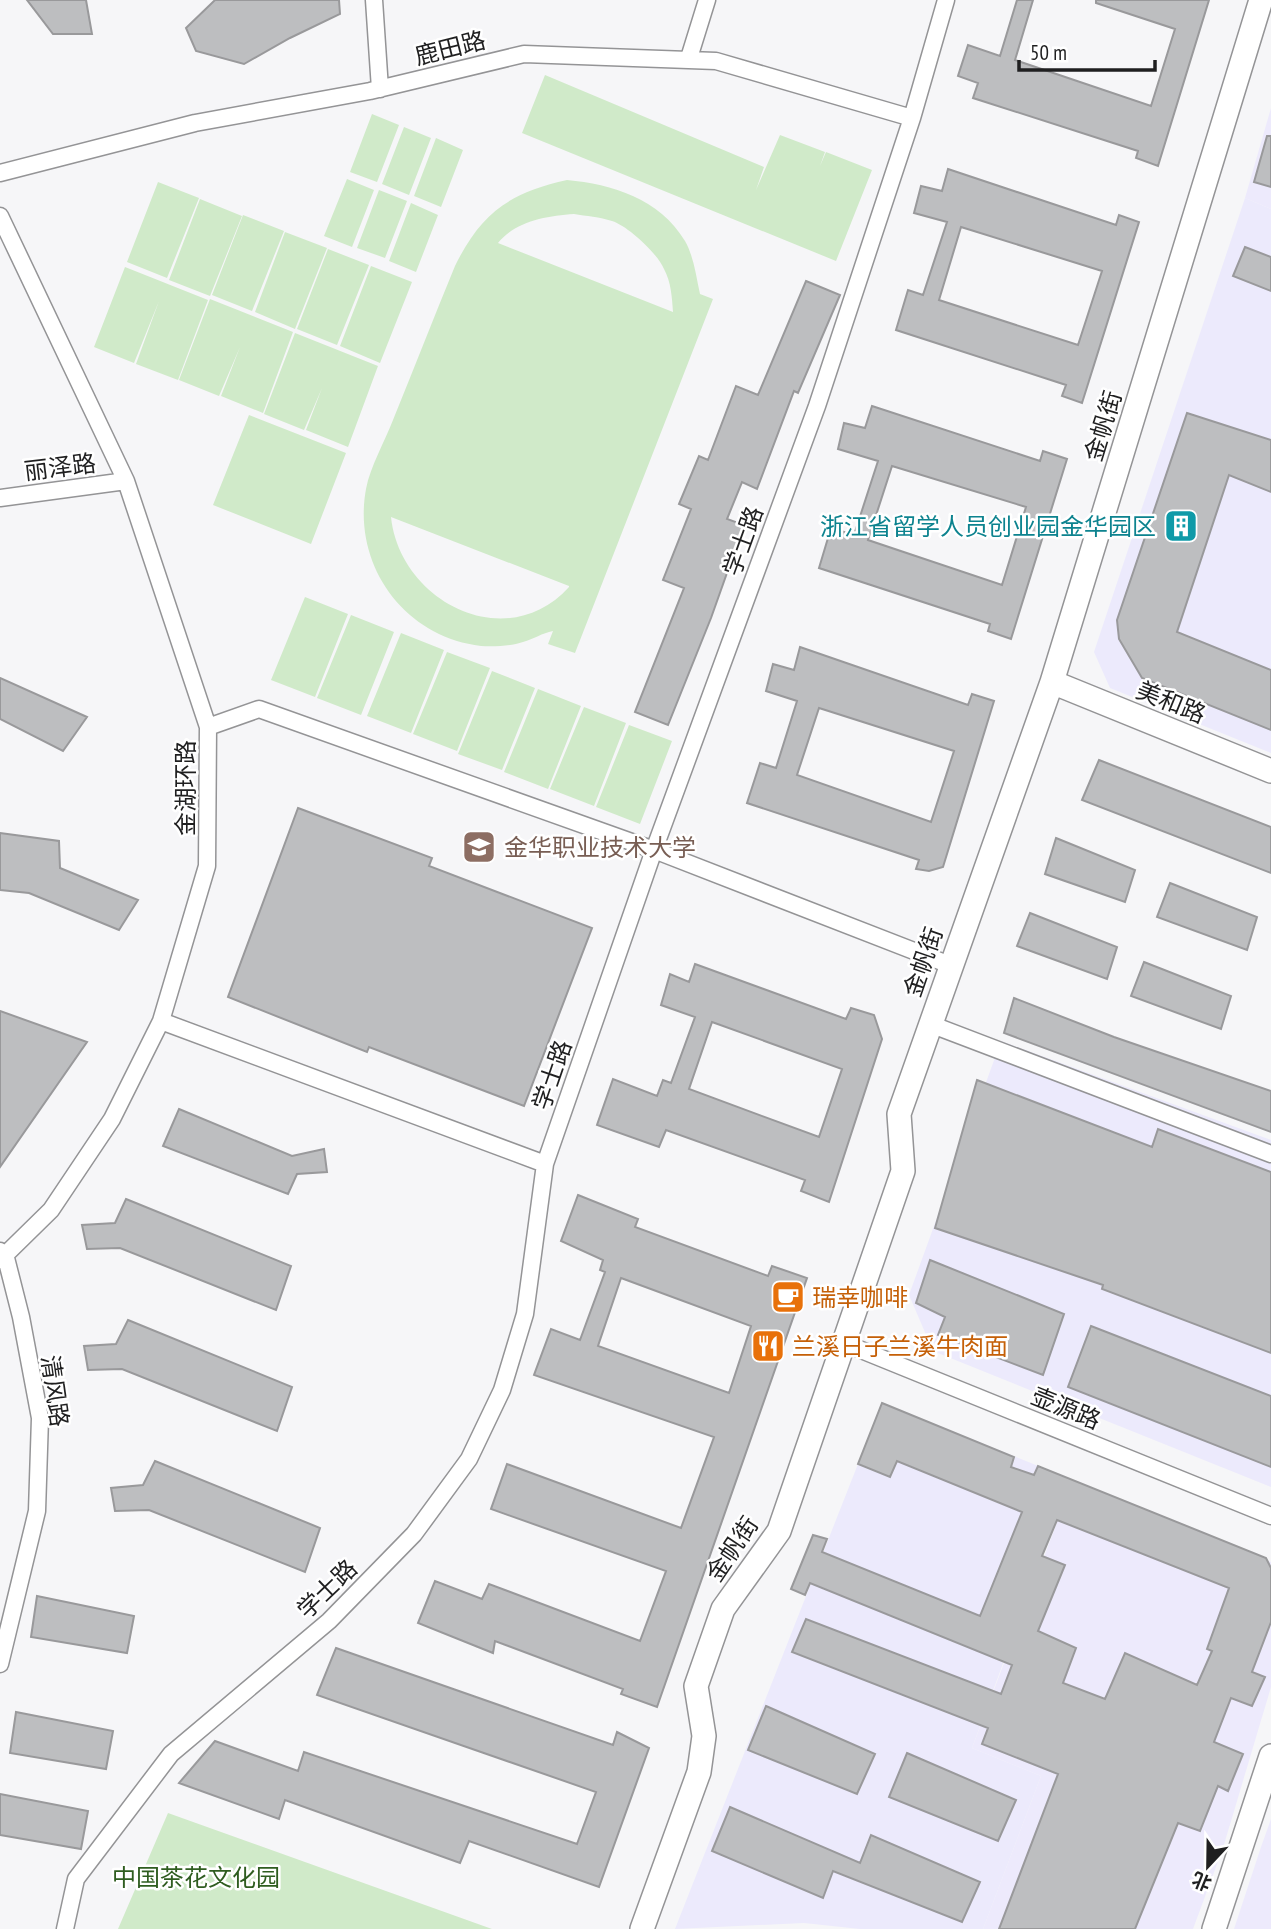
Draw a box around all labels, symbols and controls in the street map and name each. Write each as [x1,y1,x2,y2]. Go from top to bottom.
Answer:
street label: 鹿田路 [411,24,489,72]
scale bar [1019,28,1156,72]
text: 50 m [1030,39,1067,66]
street label: 金帆街 [1078,387,1128,465]
street label: 丽泽路 [22,447,98,487]
street label: 学士路 [716,502,770,580]
building icon: 浙江省留学人员创业园金华园区 [1162,507,1200,545]
place label: 浙江省留学人员创业园金华园区 [820,511,1156,542]
street label: 美和路 [1132,674,1210,730]
street label: 金湖环路 [170,740,201,836]
school or university icon: 金华职业技术大学 [460,828,498,866]
place label: 金华职业技术大学 [504,832,696,863]
street label: 金帆街 [897,923,949,1001]
street label: 学士路 [526,1036,578,1114]
cafe icon: 瑞幸咖啡 [769,1278,807,1316]
place label: 瑞幸咖啡 [812,1282,908,1313]
restaurant icon: 兰溪日子兰溪牛肉面 [749,1327,787,1365]
place label: 兰溪日子兰溪牛肉面 [792,1331,1008,1362]
street label: 清风路 [35,1353,75,1429]
street label: 壶源路 [1027,1380,1105,1436]
street label: 金帆街 [699,1510,765,1588]
street label: 学士路 [290,1553,364,1625]
north arrow [1173,1831,1243,1901]
park label: 中国茶花文化园 [112,1862,280,1893]
text: 北 [1188,1867,1215,1896]

